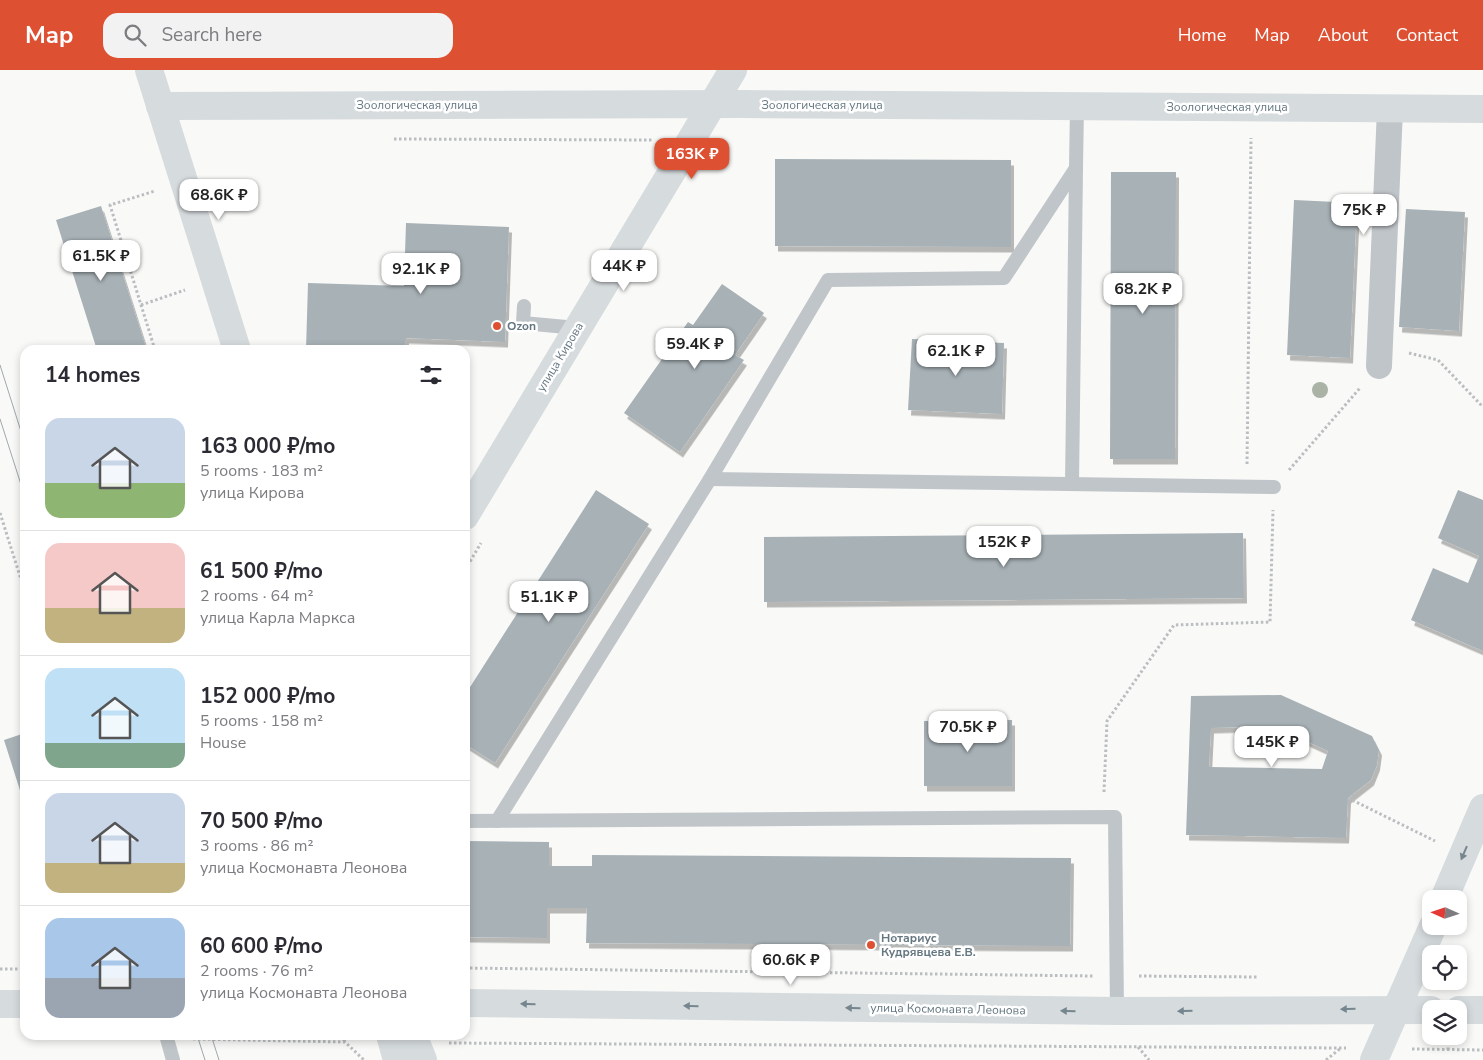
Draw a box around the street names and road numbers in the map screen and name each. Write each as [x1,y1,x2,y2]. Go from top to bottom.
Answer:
street label: Зоологическая улица [356,97,478,113]
street label: Зоологическая улица [761,97,883,113]
street label: Зоологическая улица [1166,99,1288,115]
street label: улица Кирова [533,319,587,395]
street label: улица Космонавта Леонова [870,1000,1026,1018]

